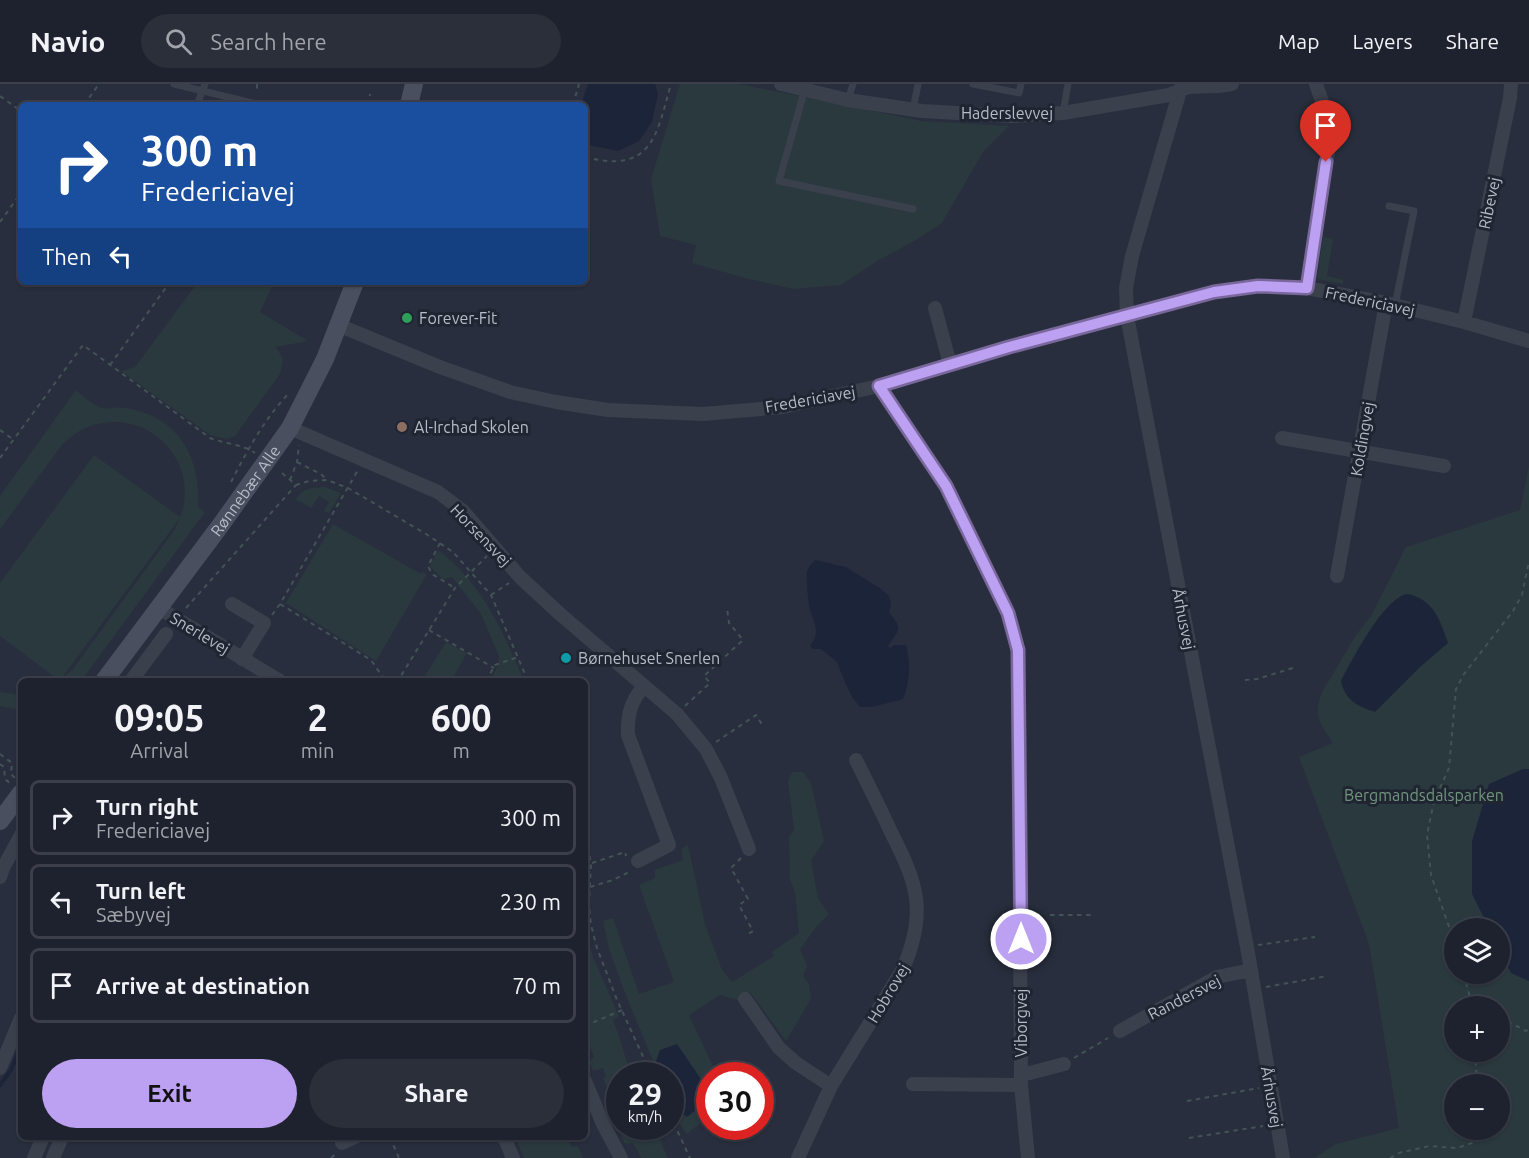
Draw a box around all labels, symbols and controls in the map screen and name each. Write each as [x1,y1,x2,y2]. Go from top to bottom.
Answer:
search box [141,14,561,68]
icon: search [162,25,195,58]
text: Navio [30,26,105,57]
text: Search here [210,29,327,54]
text: Map [1278,29,1319,53]
text: Layers [1352,29,1413,53]
text: Share [1446,29,1499,53]
pin [1300,100,1351,162]
street label: Haderslevvej [961,104,1053,122]
icon: arrive [1309,109,1342,142]
icon: right [42,126,120,204]
text: 300 m [141,127,258,174]
street label: Ribevej [1475,175,1503,231]
text: Fredericiavej [141,176,295,206]
icon: left [104,240,137,273]
text: Then [42,244,92,269]
street label: Fredericiavej [1324,283,1416,319]
place label: Forever-Fit [419,309,498,327]
marker: Forever-Fit [400,311,414,325]
street label: Fredericiavej [764,382,856,416]
street label: Koldingvej [1347,400,1377,478]
place label: Al-Irchad Skolen [414,418,529,436]
marker: Al-Irchad Skolen [395,420,409,434]
street label: Rønnebær Alle [207,442,284,539]
street label: Horsensvej [447,500,515,570]
street label: Århusvej [1169,587,1199,651]
street label: Snerlevej [167,608,233,658]
place label: Børnehuset Snerlen [578,649,720,667]
marker: Børnehuset Snerlen [559,651,573,665]
text: 09:05 [114,697,204,738]
text: 2 [307,697,328,738]
text: 600 [431,697,492,738]
text: Arrival [130,739,189,762]
text: min [301,739,334,762]
text: m [453,739,470,762]
park label: Bergmandsdalsparken [1344,786,1504,804]
text: Turn right [96,794,198,819]
icon: right [45,801,78,834]
text: 300 m [500,805,561,830]
text: Fredericiavej [96,819,210,842]
text: Turn left [96,878,186,903]
icon: left [45,885,78,918]
text: 230 m [500,889,561,914]
text: Sæbyvej [96,903,171,926]
position arrow [989,907,1053,971]
map controls [1444,918,1510,1140]
button: layers [1444,918,1510,984]
street label: Hobrovej [863,960,913,1026]
icon: arrive [45,969,78,1002]
street label: Randersvej [1145,971,1223,1023]
text: Arrive at destination [96,973,310,998]
text: 70 m [512,973,561,998]
street label: Viborgvej [1012,989,1030,1058]
button: + [1444,996,1510,1062]
button: Exit [42,1059,297,1128]
button: Share [309,1059,564,1128]
speed limit sign: 30 [696,1062,774,1140]
street label: Århusvej [1258,1065,1286,1129]
button: − [1444,1074,1510,1140]
text: 29 [628,1077,662,1111]
text: km/h [628,1108,662,1125]

